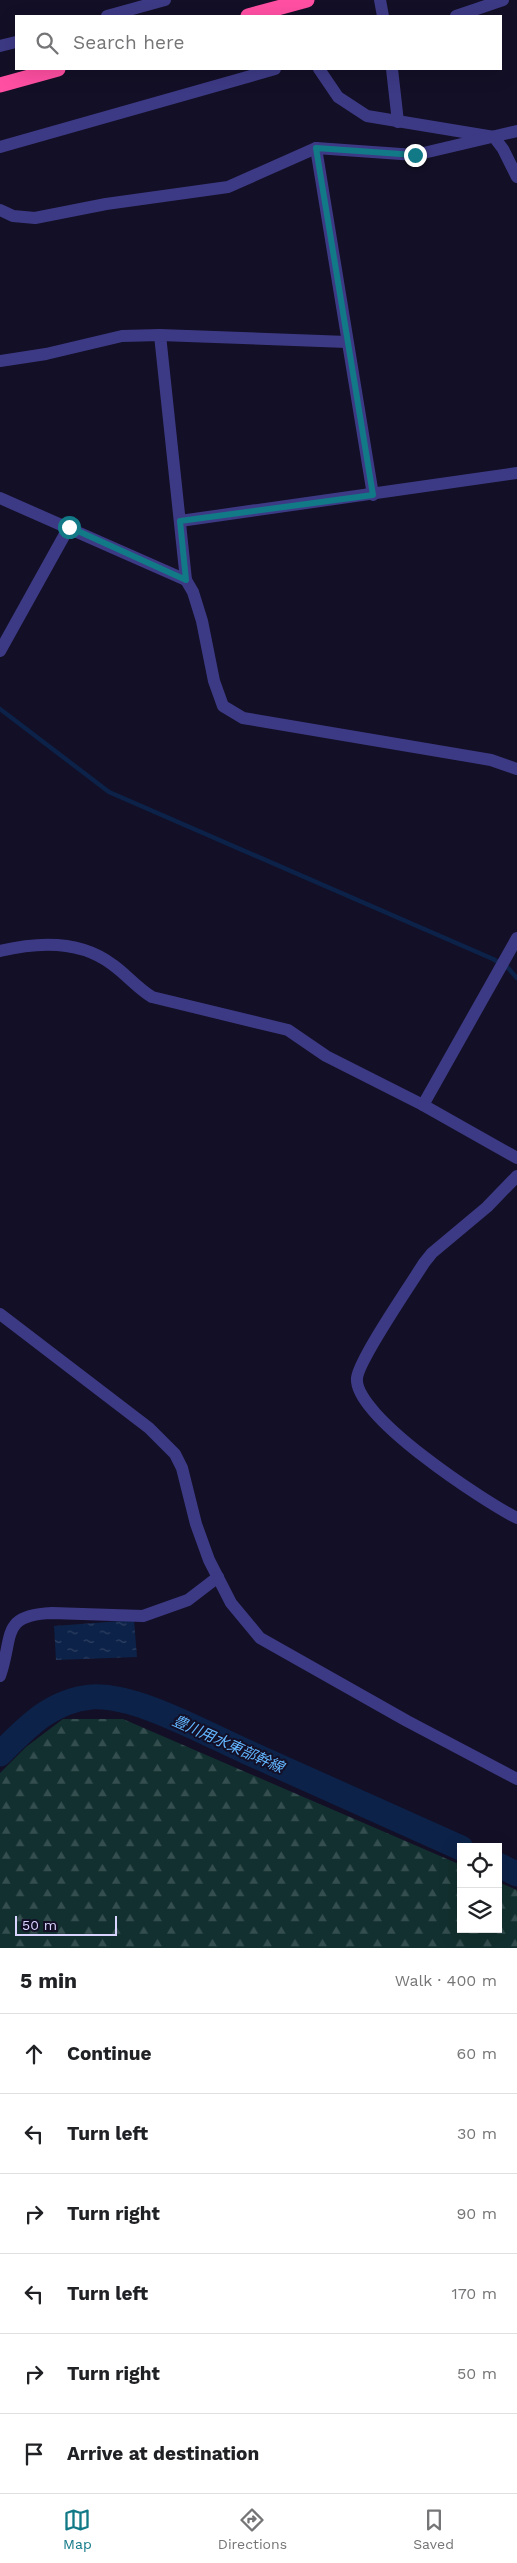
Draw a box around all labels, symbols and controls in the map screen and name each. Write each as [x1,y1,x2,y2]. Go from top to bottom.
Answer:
search box [15,15,502,70]
icon: search [33,29,61,57]
text: Search here [73,31,184,54]
route end [404,144,427,167]
route start [58,516,81,539]
water label: 豊川用水東部幹線 [170,1711,288,1777]
map controls [457,1843,502,1933]
button: locate [457,1843,502,1888]
button: layers [457,1888,502,1933]
scale bar [15,1913,118,1936]
text: 50 m [22,1917,57,1933]
text: 5 min [20,1968,77,1993]
text: Walk · 400 m [395,1971,497,1990]
icon: ahead [20,2040,48,2068]
text: Continue [67,2042,151,2065]
text: 60 m [457,2044,497,2063]
icon: left [20,2120,48,2148]
text: Turn left [67,2122,148,2145]
text: 30 m [457,2124,497,2143]
icon: right [20,2200,48,2228]
text: Turn right [67,2202,160,2225]
text: 90 m [456,2204,497,2223]
icon: left [20,2280,48,2308]
text: Turn left [67,2282,148,2305]
text: 170 m [451,2284,497,2303]
icon: right [20,2360,48,2388]
text: Turn right [67,2362,160,2385]
text: 50 m [457,2364,497,2383]
icon: arrive [20,2440,48,2468]
text: Arrive at destination [67,2442,259,2465]
tab: Map [63,2506,92,2552]
tab: Directions [218,2506,287,2552]
tab: Saved [413,2506,454,2552]

